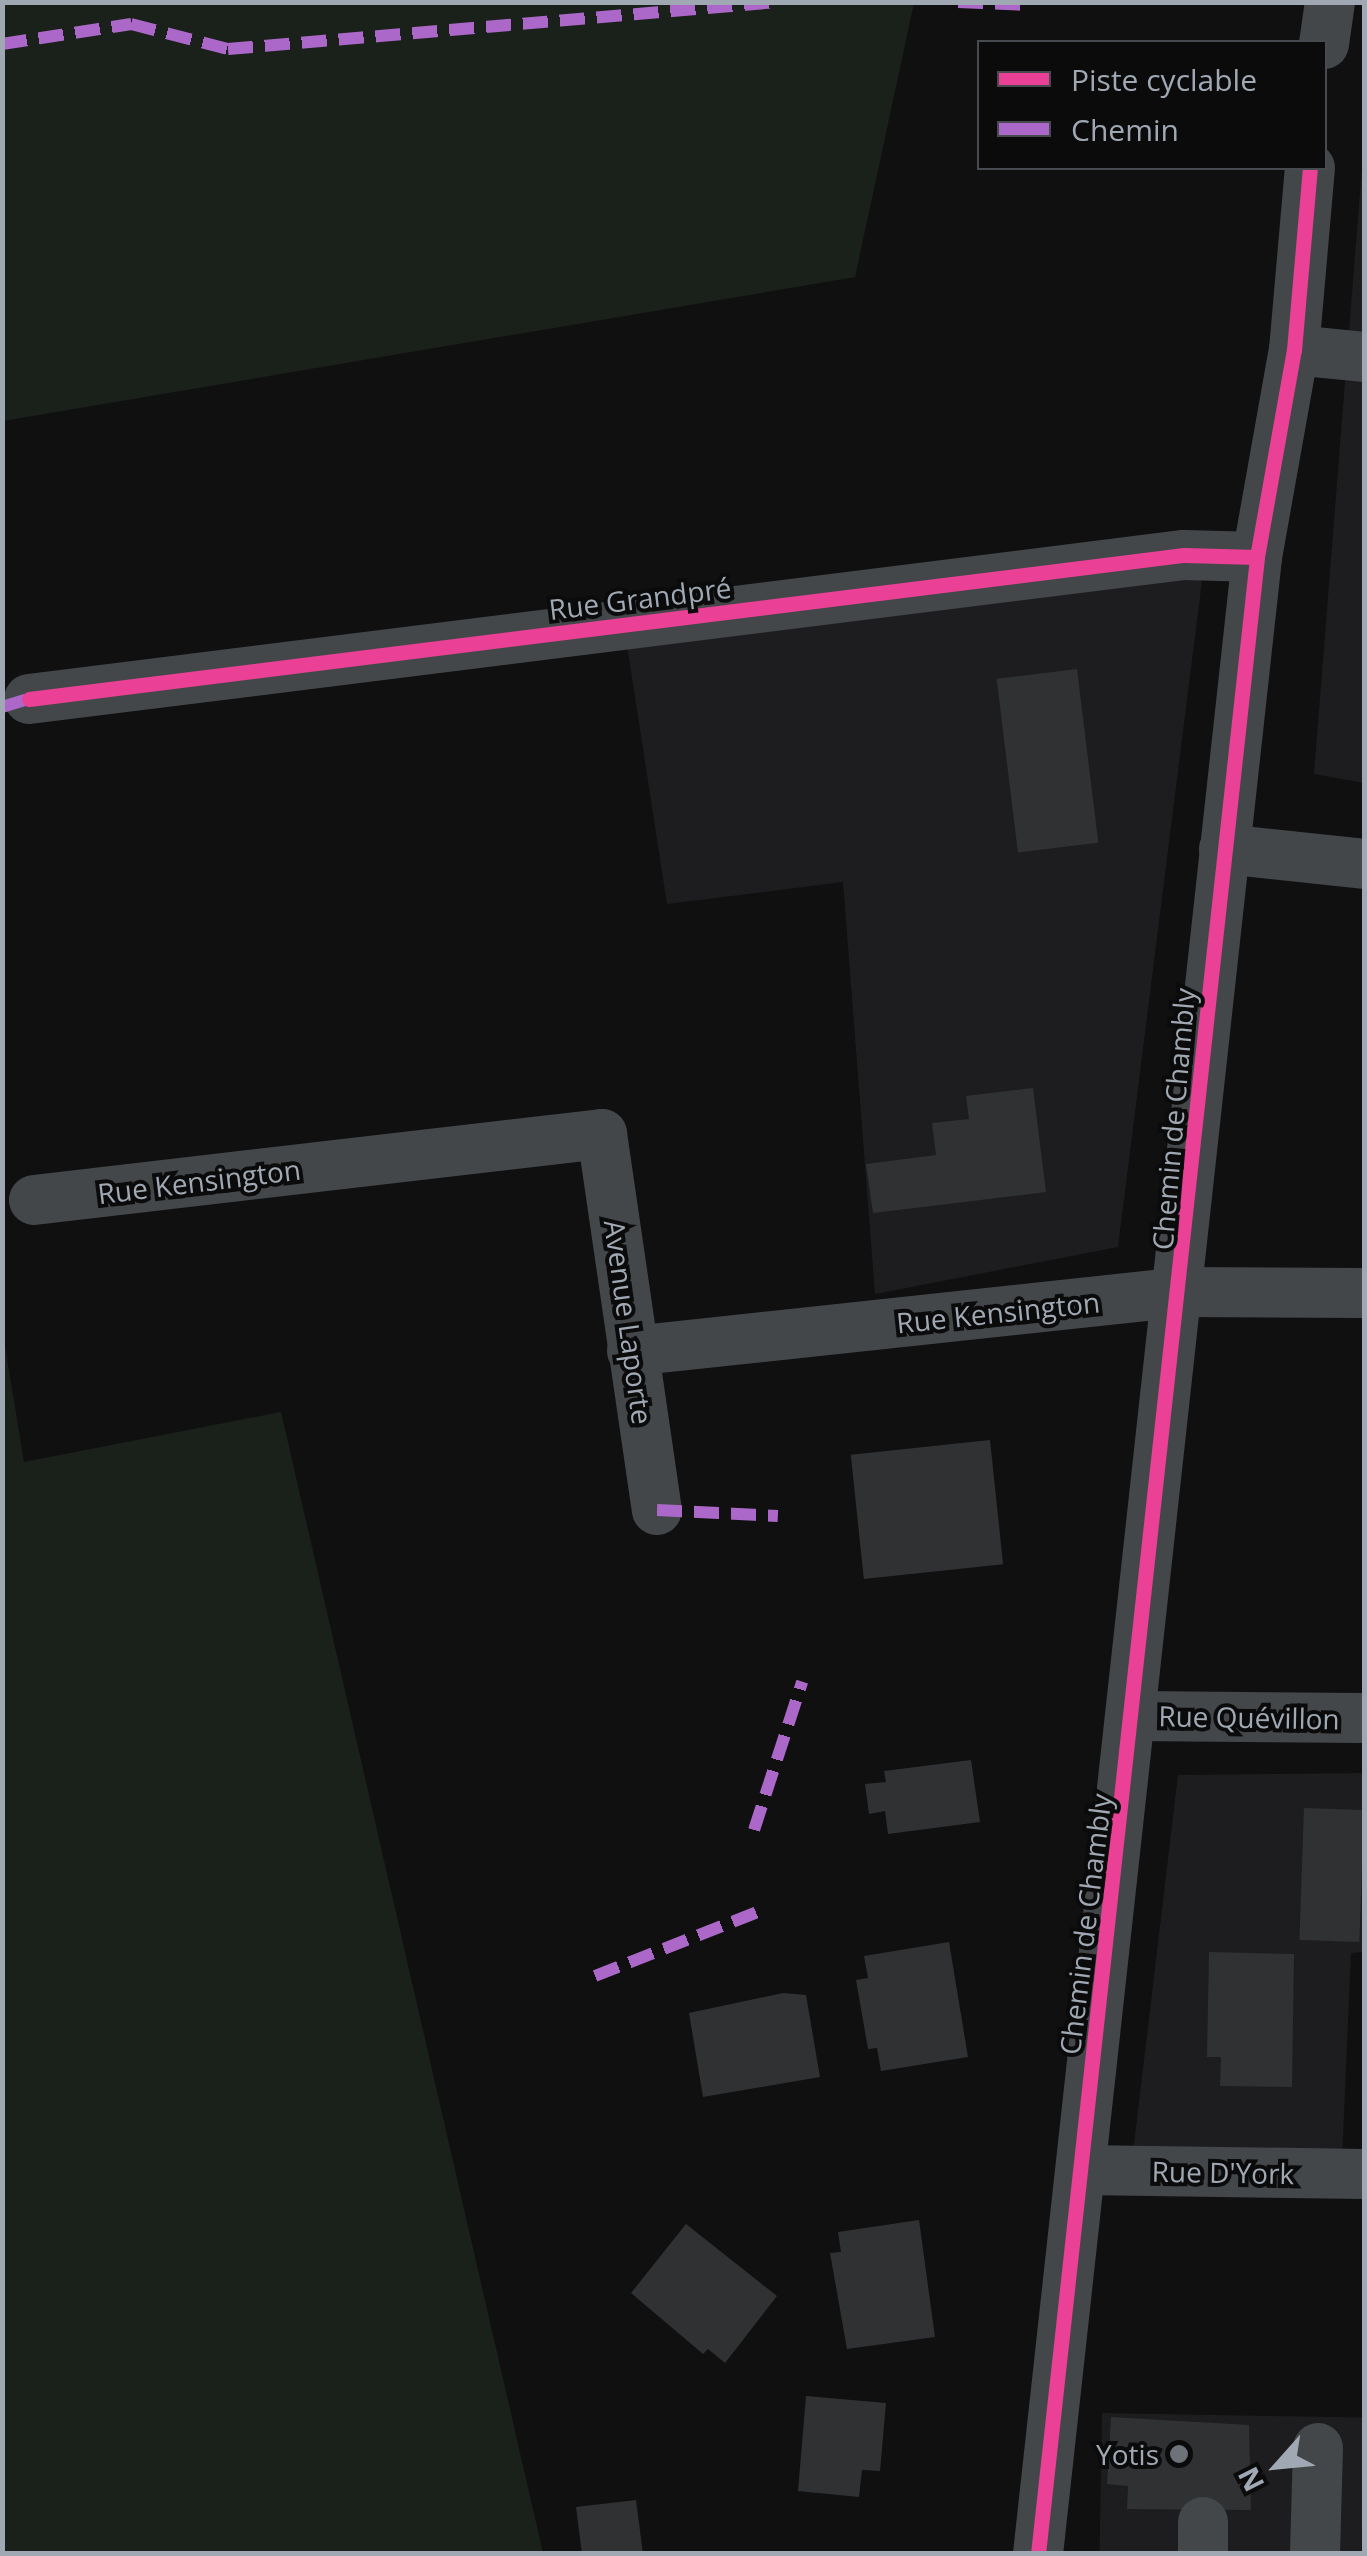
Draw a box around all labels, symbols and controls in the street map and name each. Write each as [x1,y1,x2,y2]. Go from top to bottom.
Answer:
legend [977,40,1327,170]
text: Piste cyclable [1071,59,1257,100]
text: Chemin [1071,109,1179,150]
street label: Rue Grandpré [547,570,733,626]
street label: Chemin de Chambly [1145,987,1201,1251]
street label: Rue Kensington [96,1152,302,1210]
street label: Avenue Laporte [598,1218,660,1426]
street label: Rue Kensington [895,1285,1101,1339]
street label: Rue Quévillon [1158,1699,1340,1735]
street label: Chemin de Chambly [1052,1792,1118,2056]
street label: Rue D'York [1151,2154,1295,2190]
north arrow [1227,2416,1327,2516]
place label: Yotis [1096,2437,1159,2471]
marker: Yotis [1168,2443,1190,2465]
text: N [1228,2461,1272,2498]

